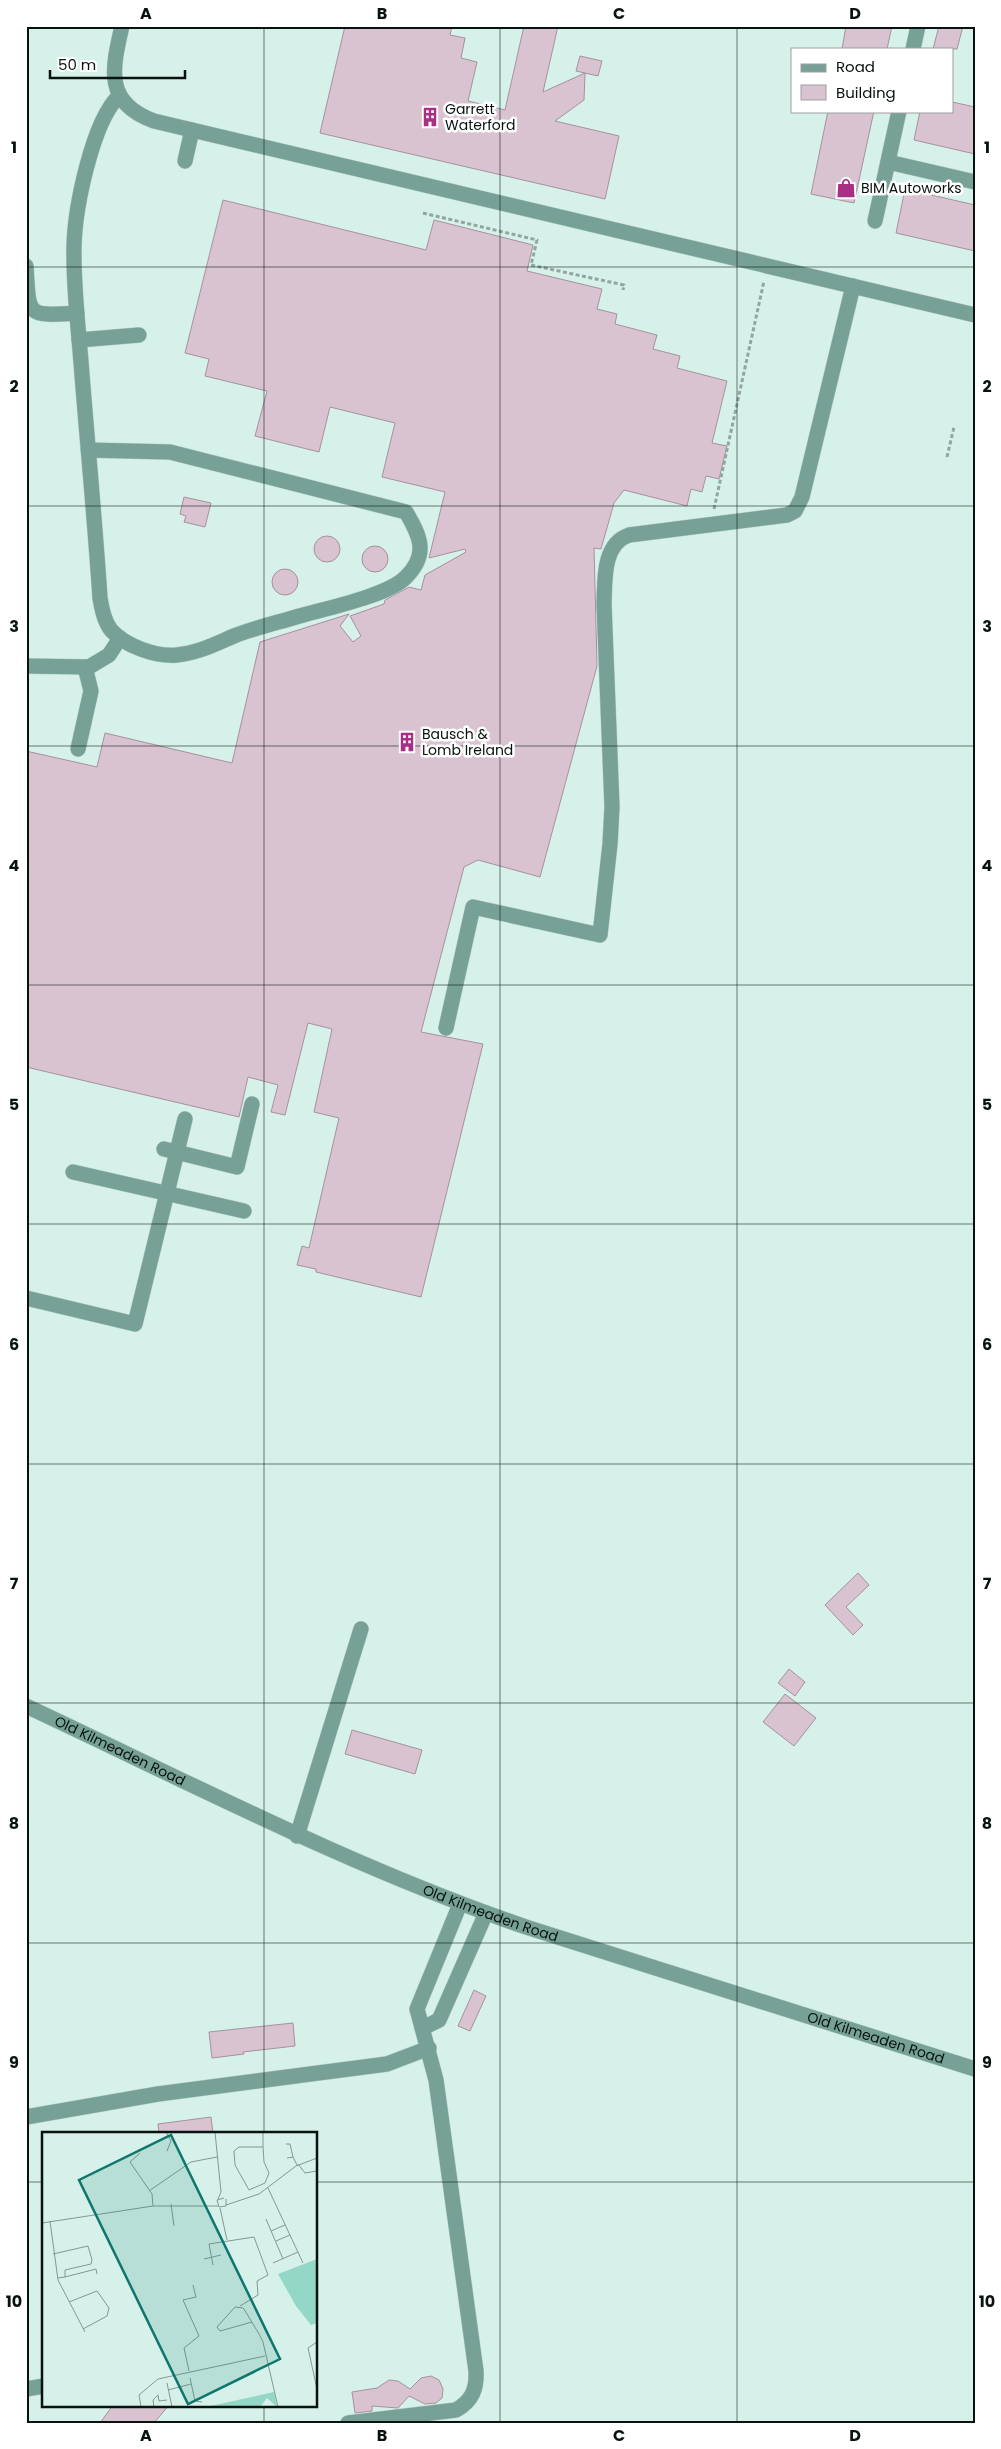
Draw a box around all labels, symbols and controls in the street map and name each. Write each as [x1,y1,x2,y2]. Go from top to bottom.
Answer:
text: A [140,2,152,25]
text: B [377,2,387,25]
text: C [613,2,625,25]
text: D [849,2,861,25]
scale bar [50,48,185,80]
legend [791,48,954,112]
text: 50 m [58,54,96,75]
text: Road [836,56,875,77]
text: Building [836,82,896,103]
place label: Garrett Waterford [445,99,515,135]
building icon: Garrett Waterford [419,106,441,128]
text: 1 [11,136,17,159]
text: 1 [984,136,990,159]
shop icon: BIM Autoworks [835,177,857,199]
place label: BIM Autoworks [861,178,961,198]
text: 2 [9,375,19,398]
text: 2 [982,375,992,398]
text: 3 [9,615,19,638]
text: 3 [982,615,992,638]
place label: Bausch & Lomb Ireland [422,724,513,760]
building icon: Bausch & Lomb Ireland [396,731,418,753]
text: 4 [9,854,20,877]
text: 4 [982,854,993,877]
text: 5 [9,1093,19,1116]
text: 5 [982,1093,992,1116]
text: 6 [9,1333,19,1356]
text: 6 [982,1333,992,1356]
text: 7 [10,1572,19,1595]
text: 7 [983,1572,992,1595]
street label: Old Kilmeaden Road [51,1711,189,1791]
text: 8 [9,1812,19,1835]
text: 8 [982,1812,992,1835]
street label: Old Kilmeaden Road [420,1879,561,1947]
street label: Old Kilmeaden Road [805,2007,947,2069]
text: 9 [9,2051,19,2074]
text: 9 [982,2051,992,2074]
inset map [42,2132,318,2406]
text: 10 [6,2290,22,2313]
text: 10 [979,2290,995,2313]
text: A [140,2424,152,2447]
text: B [377,2424,387,2447]
text: C [613,2424,625,2447]
text: D [849,2424,861,2447]

